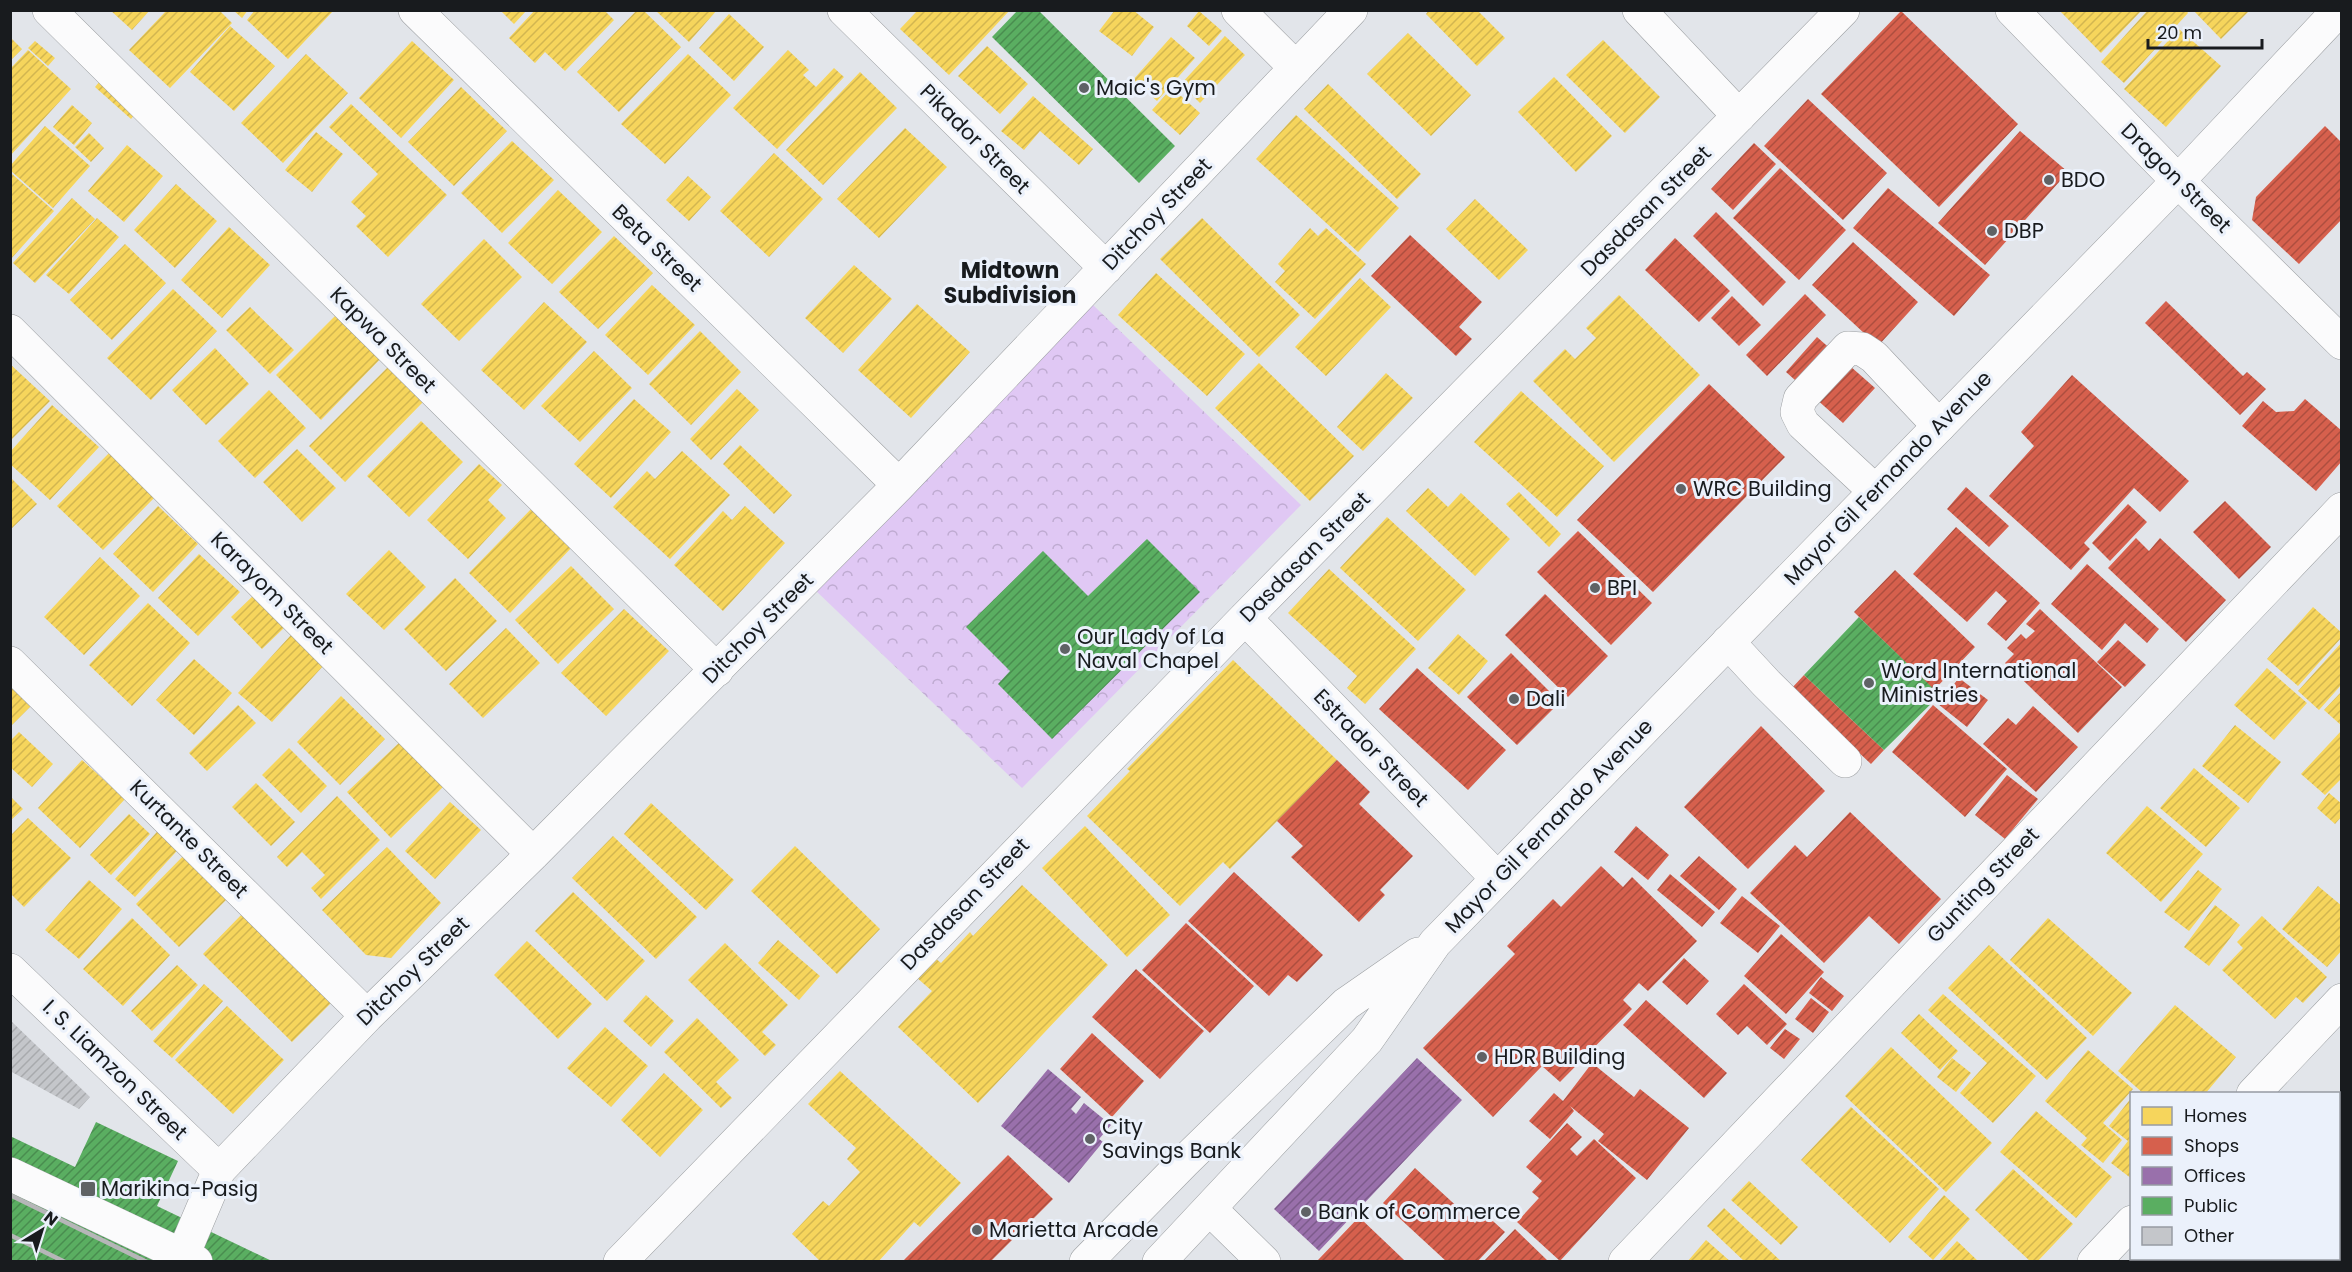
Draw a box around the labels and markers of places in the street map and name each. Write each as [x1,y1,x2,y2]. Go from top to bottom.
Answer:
place label: Maic's Gym [1096,73,1216,102]
marker: Maic's Gym [1077,81,1091,95]
place label: BDO [2061,165,2105,194]
marker: BDO [2042,173,2056,187]
place label: DBP [2004,216,2044,245]
marker: DBP [1985,224,1999,238]
place label: WRC Building [1693,474,1832,503]
marker: WRC Building [1674,482,1688,496]
place label: BPI [1607,573,1637,602]
marker: BPI [1588,581,1602,595]
place label: Our Lady of La Naval Chapel [1077,622,1225,675]
marker: Our Lady of La Naval Chapel [1058,642,1072,656]
place label: Word International Ministries [1881,656,2076,709]
marker: Word International Ministries [1862,676,1876,690]
place label: Dali [1526,684,1565,713]
marker: Dali [1507,692,1521,706]
place label: HDR Building [1494,1042,1625,1071]
marker: HDR Building [1475,1050,1489,1064]
place label: City Savings Bank [1102,1112,1241,1165]
marker: City Savings Bank [1083,1132,1097,1146]
place label: Marikina-Pasig [101,1174,258,1203]
marker: Marikina-Pasig [79,1180,97,1198]
place label: Bank of Commerce [1318,1197,1520,1226]
marker: Bank of Commerce [1299,1205,1313,1219]
place label: Marietta Arcade [989,1215,1159,1244]
marker: Marietta Arcade [970,1223,984,1237]

